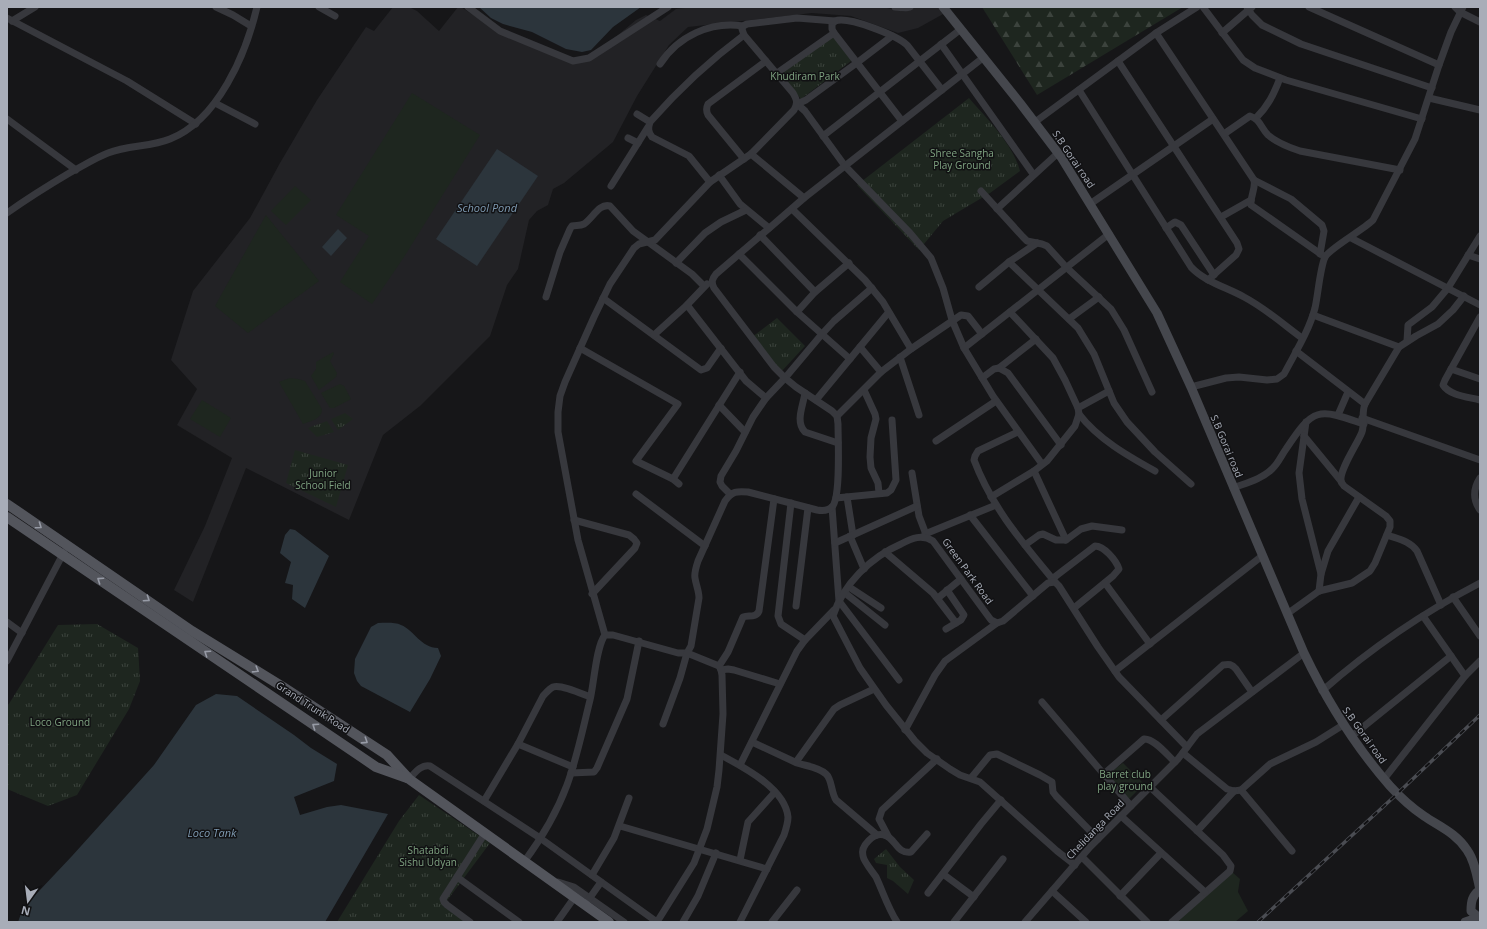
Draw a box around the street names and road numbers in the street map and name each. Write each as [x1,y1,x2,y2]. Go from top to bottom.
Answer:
street label: S.B Gorai road [1049,127,1099,191]
street label: S.B Gorai road [1207,412,1247,480]
street label: Green Park Road [939,535,997,607]
street label: Grand Trunk Road [273,678,353,736]
street label: S.B Gorai road [1340,704,1390,766]
street label: Chelidanga Road [1063,796,1127,862]

